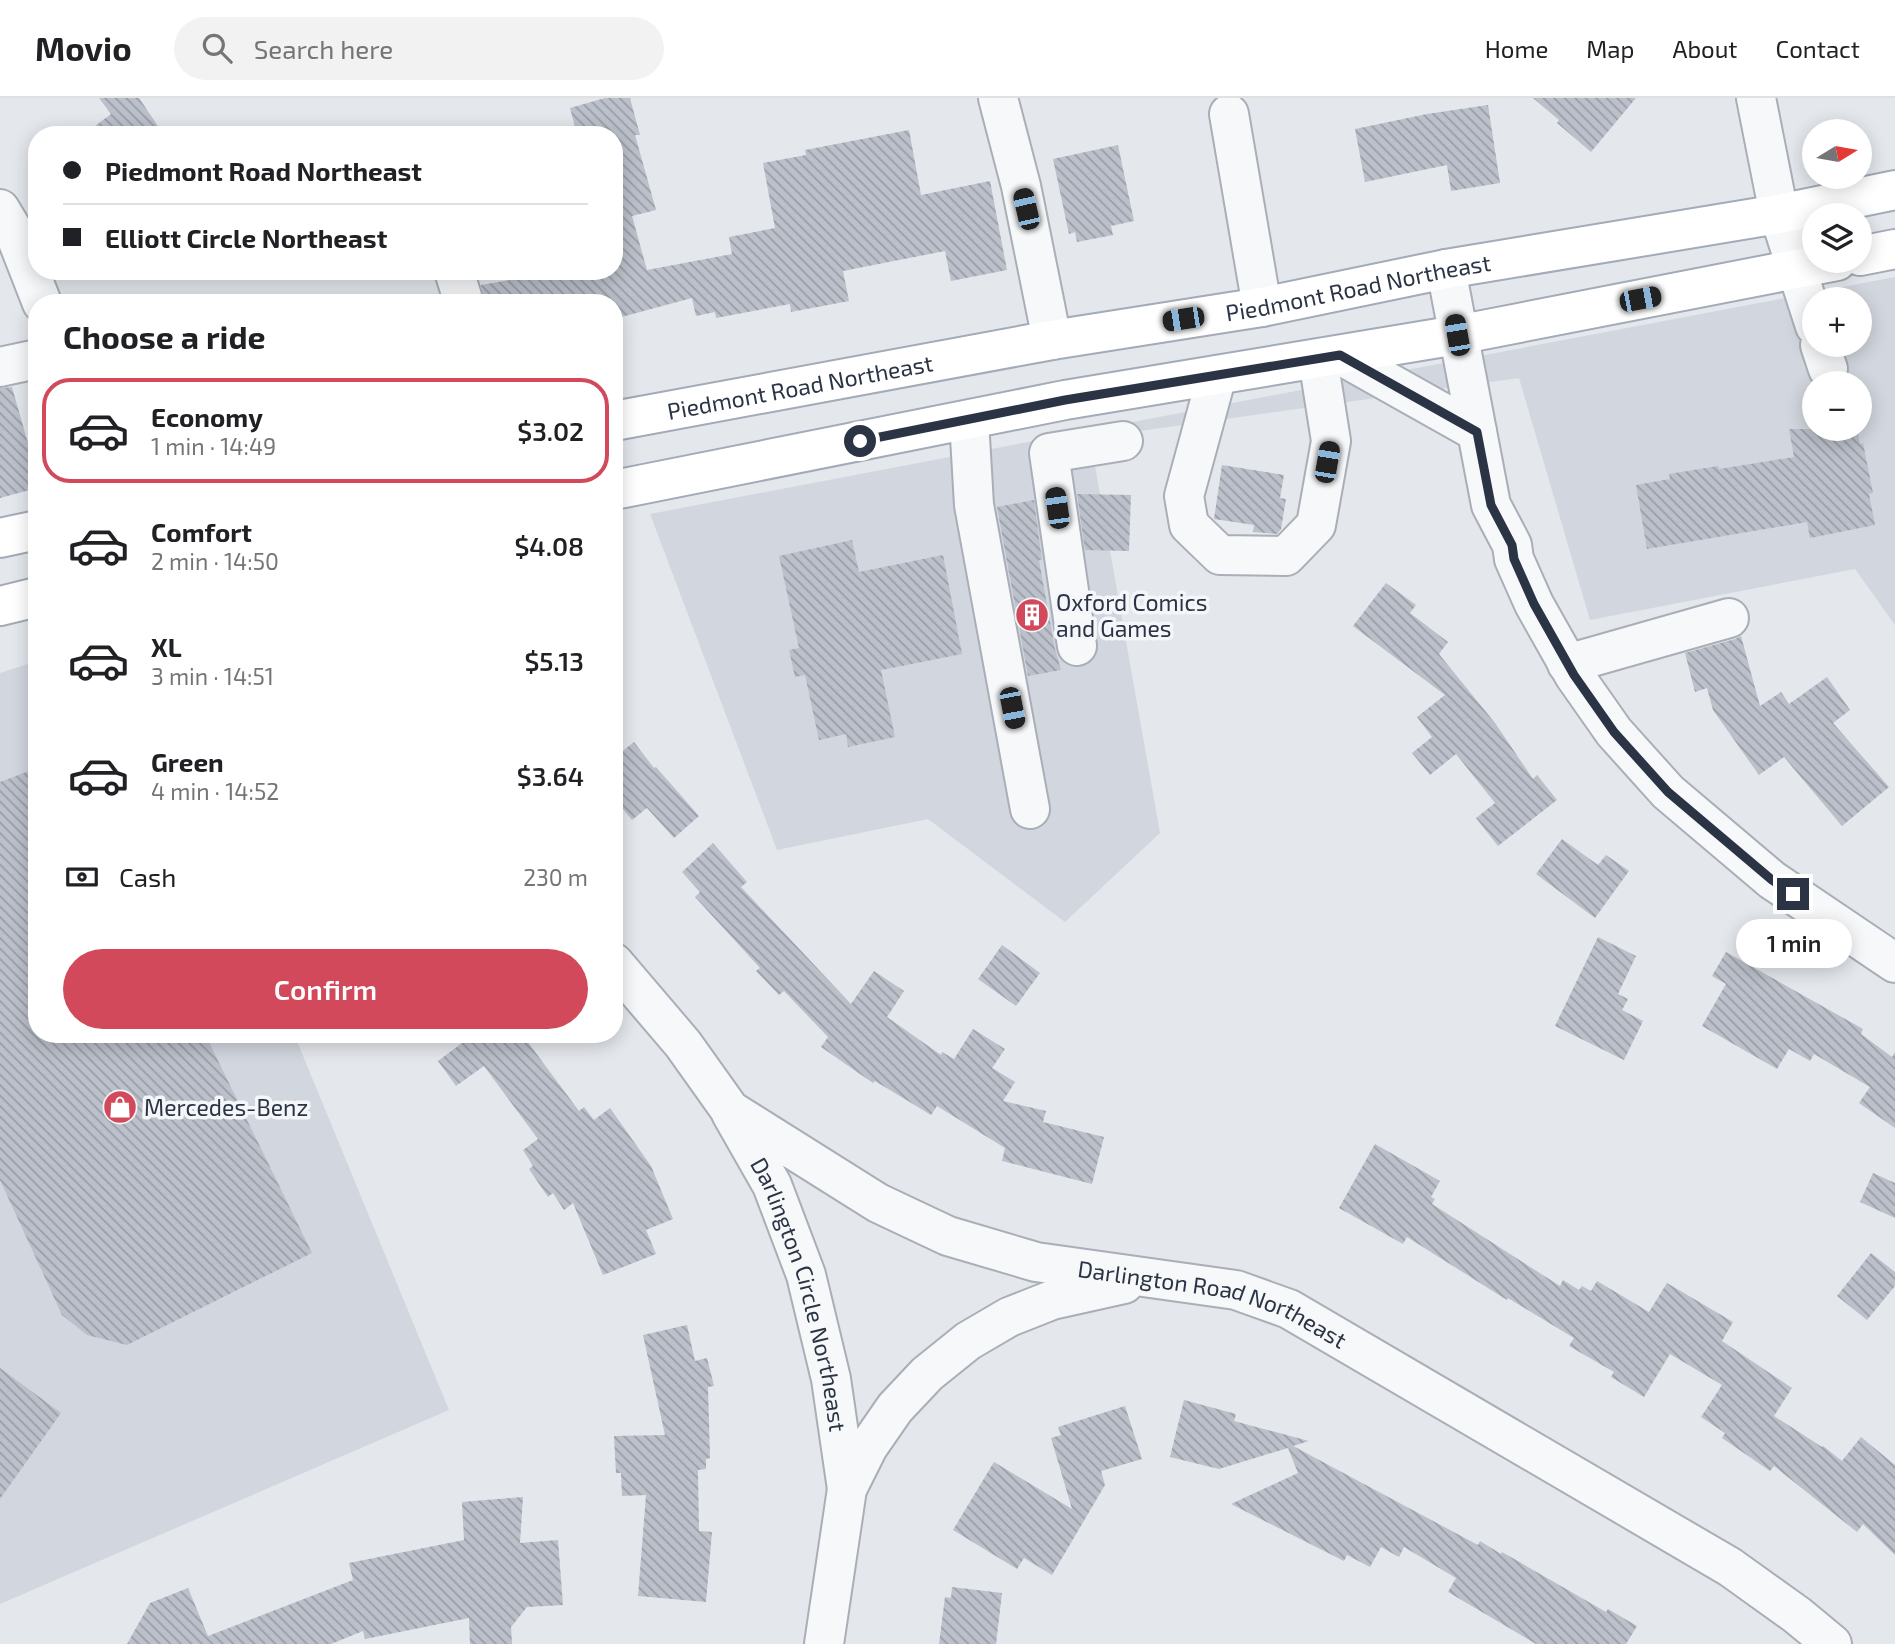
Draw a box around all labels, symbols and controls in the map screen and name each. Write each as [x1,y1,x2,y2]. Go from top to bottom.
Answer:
search box [174,17,664,80]
text: Movio [35,28,132,68]
icon: search [198,29,236,67]
text: Search here [254,33,393,64]
text: Home [1485,34,1548,63]
text: Map [1586,34,1634,63]
text: About [1672,34,1738,63]
text: Contact [1776,34,1860,63]
north arrow [1802,119,1872,189]
map controls [1802,119,1872,441]
text: Piedmont Road Northeast [105,155,422,186]
car [1012,186,1041,232]
button: layers [1802,203,1872,273]
text: Elliott Circle Northeast [105,222,387,253]
street label: Piedmont Road Northeast [1223,248,1493,327]
car [1618,285,1663,313]
button: + [1802,287,1872,357]
car [1161,305,1206,333]
car [1444,312,1471,358]
text: Choose a ride [63,317,266,355]
street label: Piedmont Road Northeast [665,348,935,425]
button: − [1802,371,1872,441]
icon: car [67,399,130,462]
text: Economy [151,401,263,432]
text: $3.02 [517,415,584,446]
route start [844,425,876,457]
text: 1 min · 14:49 [151,432,276,460]
car [1314,439,1341,485]
car [1044,486,1071,530]
icon: car [67,514,130,577]
text: Comfort [151,516,252,547]
text: $4.08 [514,530,584,561]
text: 2 min · 14:50 [151,547,279,575]
place label: Oxford Comics and Games [1056,588,1207,642]
building icon: Oxford Comics and Games [1013,596,1051,634]
icon: car [67,629,130,692]
text: XL [151,631,182,662]
text: $5.13 [524,645,584,676]
text: 3 min · 14:51 [151,662,274,690]
car [998,685,1027,731]
icon: car [67,744,130,807]
text: Green [151,746,224,777]
text: $3.64 [517,760,584,791]
text: 4 min · 14:52 [151,777,279,805]
icon: cash [63,858,101,896]
text: Cash [119,861,176,892]
text: 230 m [523,863,588,891]
route end [1777,878,1809,910]
callout: 1 min [1735,918,1851,968]
text: 1 min [1767,929,1821,957]
button: Confirm [63,949,588,1029]
shop icon: Mercedes-Benz [101,1088,139,1126]
place label: Mercedes-Benz [144,1093,308,1121]
street label: Darlington Circle Northeast [745,1152,852,1434]
street label: Darlington Road Northeast [1076,1254,1352,1354]

